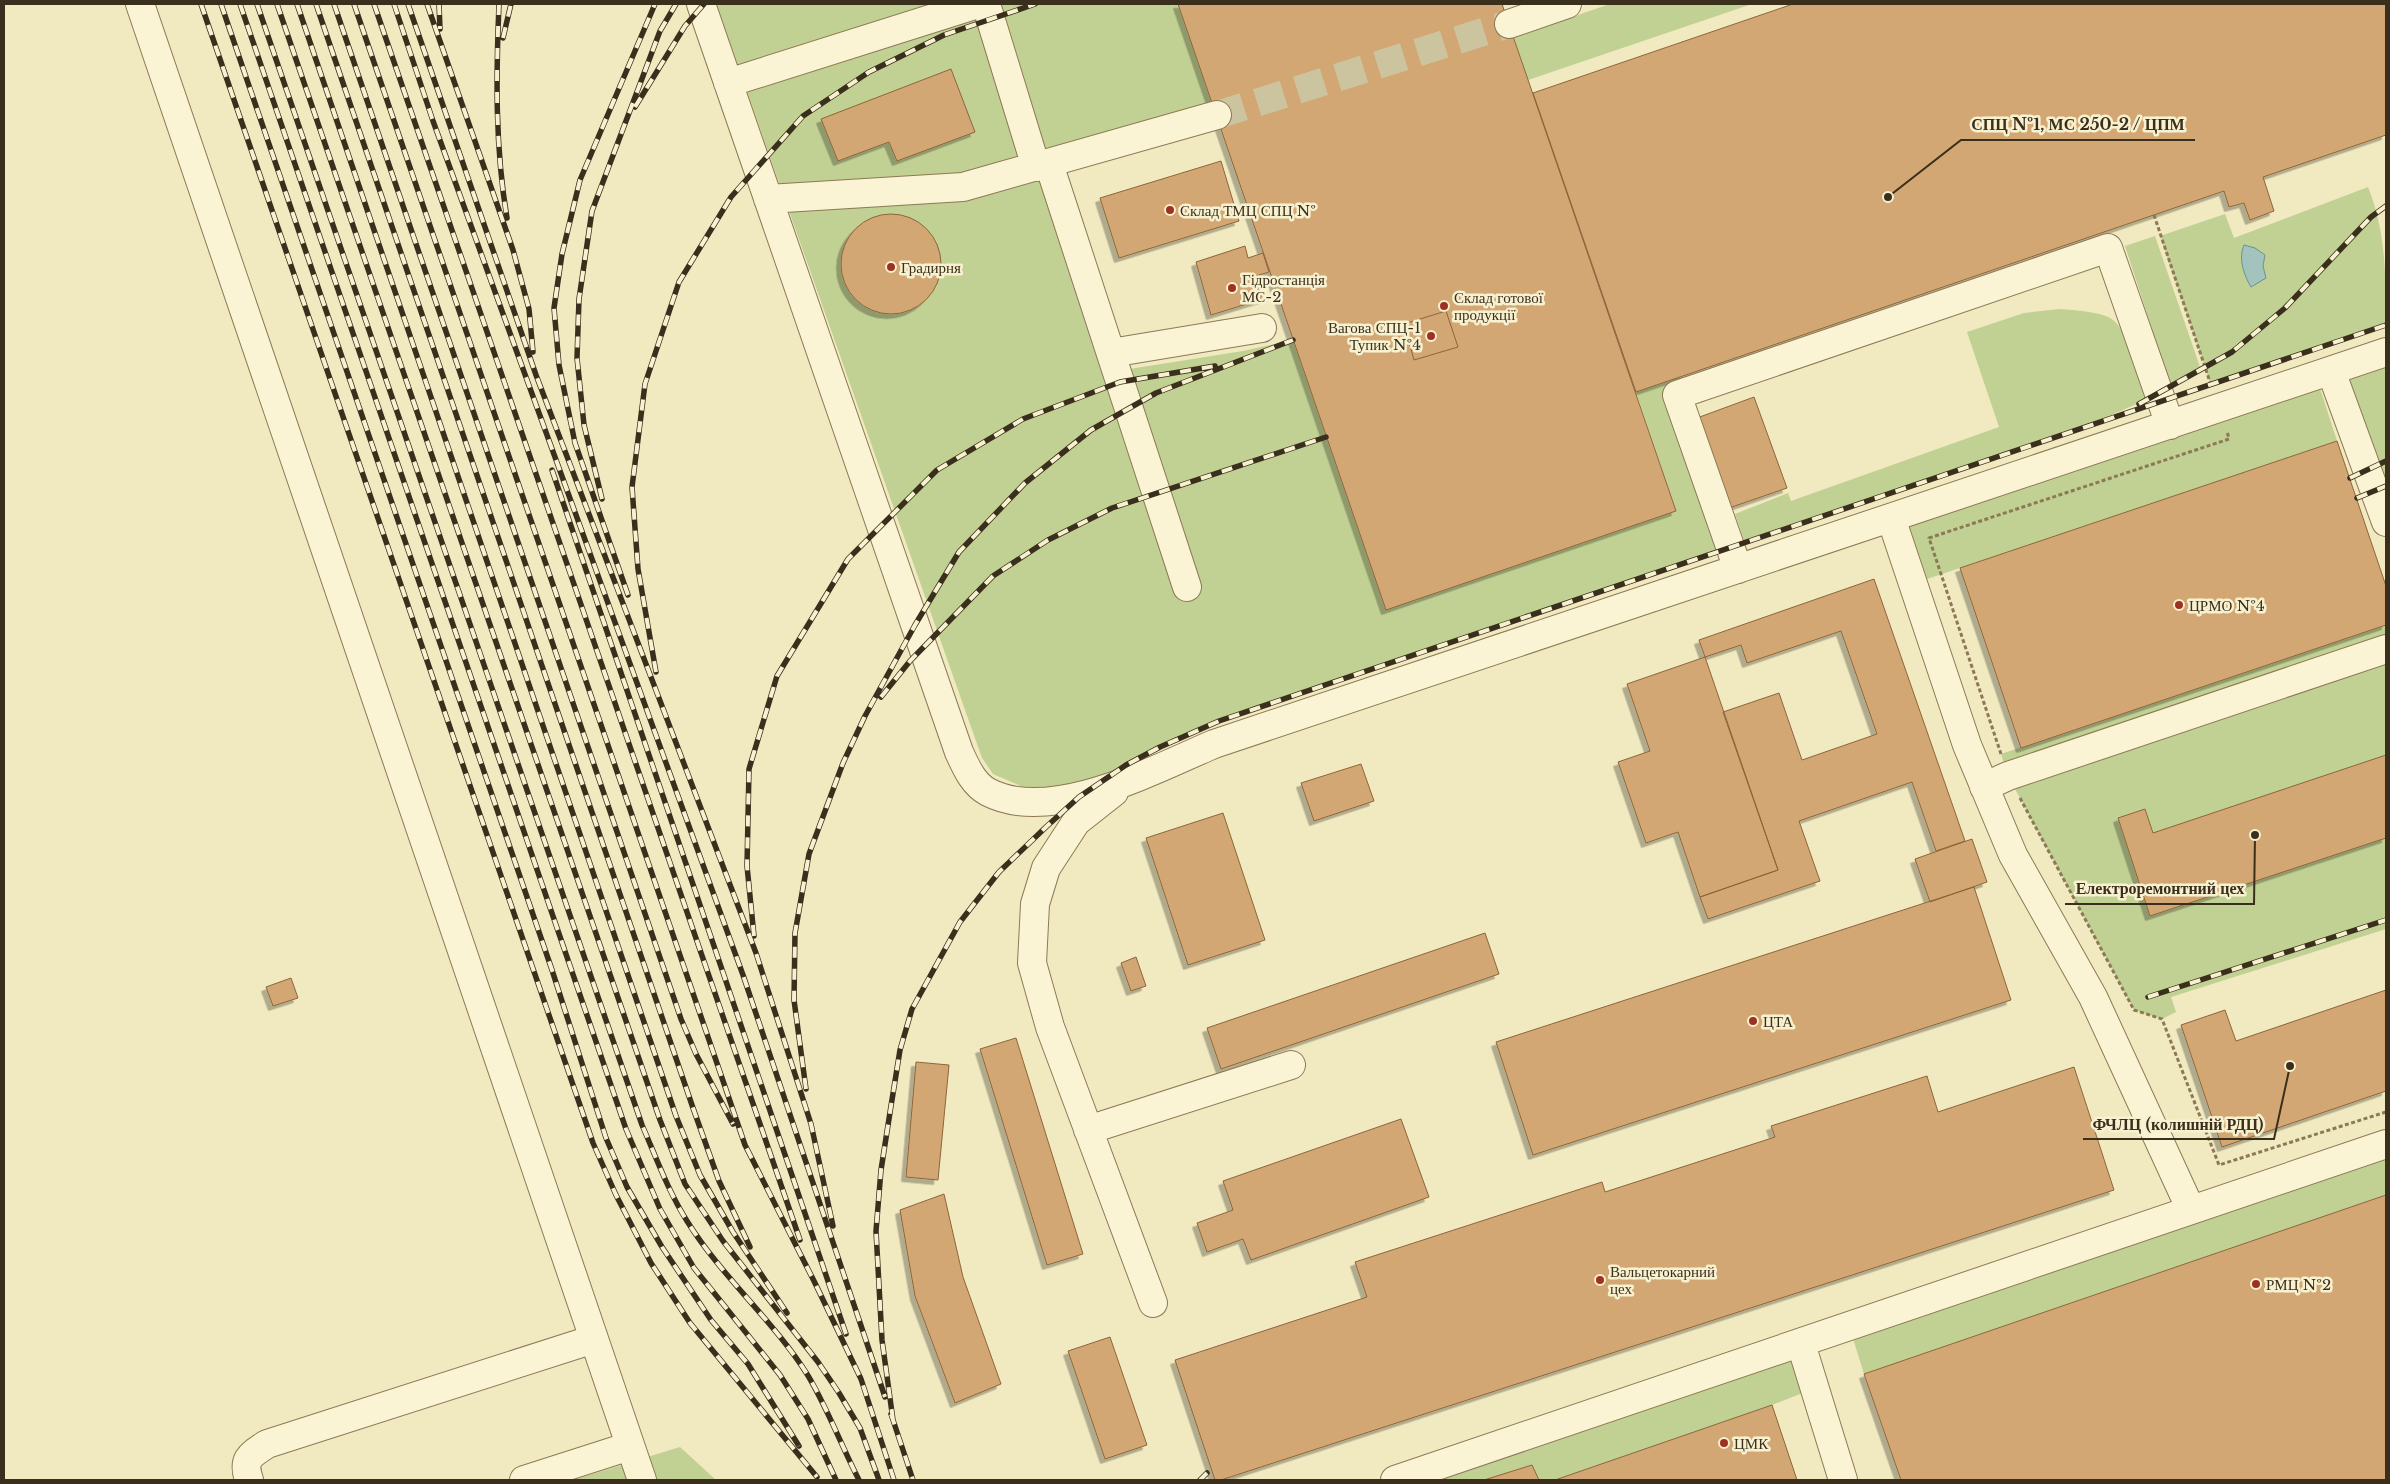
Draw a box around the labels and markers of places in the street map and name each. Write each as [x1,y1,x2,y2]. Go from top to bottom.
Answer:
callout: СПЦ №1, МС 250-2 / ЦПМ [1961,109,2195,140]
place label: Склад ТМЦ СПЦ № [1180,201,1316,220]
marker: Склад ТМЦ СПЦ № [1164,204,1176,216]
place label: Градирня [901,258,961,277]
marker: Градирня [885,261,897,273]
place label: Гідростанція МС-2 [1242,270,1325,306]
marker: Гідростанція МС-2 [1226,282,1238,294]
place label: Склад готової продукції [1454,288,1544,324]
marker: Склад готової продукції [1438,300,1450,312]
place label: Вагова СПЦ-1 Тупик №4 [1328,318,1421,354]
marker: Вагова СПЦ-1 Тупик №4 [1425,330,1437,342]
place label: ЦРМО №4 [2189,596,2265,615]
marker: ЦРМО №4 [2173,599,2185,611]
callout: Електроремонтний цех [2065,873,2254,904]
place label: ЦТА [1763,1012,1793,1031]
marker: ЦТА [1747,1015,1759,1027]
callout: ФЧЛЦ (колишній РДЦ) [2083,1108,2274,1139]
place label: Вальцетокарний цех [1610,1262,1715,1298]
marker: Вальцетокарний цех [1594,1274,1606,1286]
place label: РМЦ №2 [2266,1275,2331,1294]
marker: РМЦ №2 [2250,1278,2262,1290]
place label: ЦМК [1734,1434,1769,1453]
marker: ЦМК [1718,1437,1730,1449]

